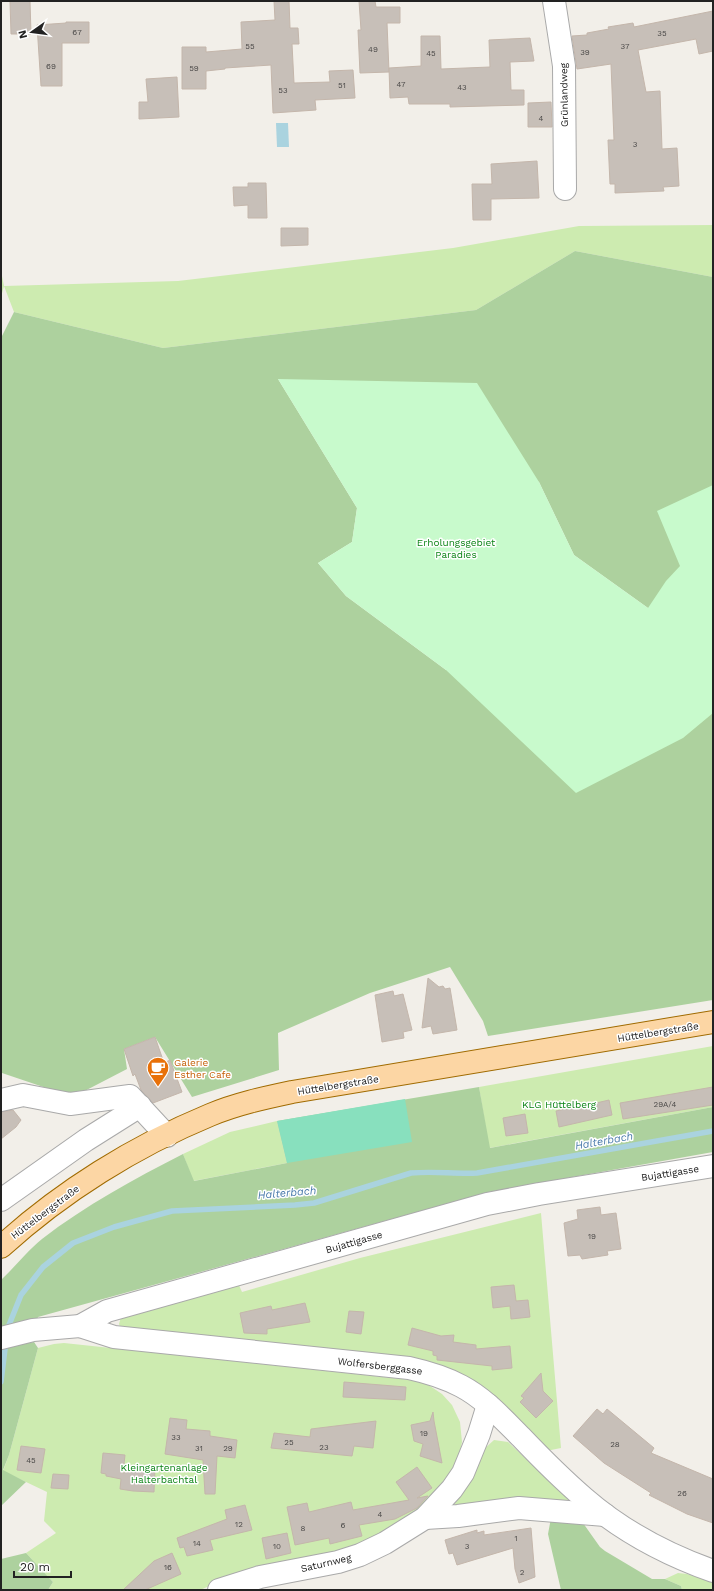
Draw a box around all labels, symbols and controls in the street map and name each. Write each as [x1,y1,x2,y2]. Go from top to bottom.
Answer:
north arrow [12,12,52,52]
house number: 67 [72,28,82,37]
text: N [15,29,30,40]
house number: 35 [657,29,667,38]
house number: 55 [245,42,255,51]
house number: 37 [621,42,630,51]
house number: 49 [368,45,378,54]
house number: 39 [580,48,590,57]
house number: 45 [426,49,436,58]
house number: 69 [46,62,56,71]
street label: Grünlandweg [558,62,570,127]
house number: 59 [189,64,199,73]
house number: 47 [397,80,406,89]
house number: 51 [338,81,346,90]
house number: 43 [457,83,467,92]
house number: 53 [278,86,288,95]
house number: 4 [539,114,544,123]
house number: 3 [633,140,638,149]
park label: Erholungsgebiet Paradies [417,537,496,560]
street label: Hüttelbergstraße [617,1020,700,1044]
cafe icon: Galerie Esther Cafe [145,1055,171,1088]
place label: Galerie Esther Cafe [174,1057,231,1080]
street label: Hüttelbergstraße [297,1073,380,1097]
park label: KLG Hüttelberg [522,1099,597,1110]
house number: 29A/4 [654,1100,677,1109]
water label: Halterbach [574,1129,634,1153]
street label: Bujattigasse [640,1163,700,1183]
street label: Hüttelbergstraße [9,1183,81,1241]
water label: Halterbach [257,1184,317,1202]
street label: Bujattigasse [324,1229,384,1255]
house number: 19 [588,1232,596,1241]
street label: Wolfersberggasse [337,1355,423,1377]
house number: 19 [420,1429,428,1438]
house number: 33 [171,1433,181,1442]
house number: 25 [284,1438,294,1447]
house number: 28 [610,1440,620,1449]
house number: 23 [319,1443,329,1452]
house number: 31 [195,1444,203,1453]
house number: 29 [223,1444,233,1453]
house number: 45 [26,1456,36,1465]
park label: Kleingartenanlage Halterbachtal [121,1462,208,1485]
house number: 26 [677,1489,687,1498]
house number: 4 [378,1510,383,1519]
house number: 12 [235,1520,243,1529]
house number: 6 [341,1521,346,1530]
house number: 8 [301,1524,306,1533]
house number: 1 [514,1534,518,1543]
house number: 14 [193,1539,201,1548]
house number: 10 [273,1542,281,1551]
house number: 3 [465,1542,470,1551]
street label: Saturnweg [300,1552,353,1574]
scale bar [14,1553,71,1579]
text: 20 m [20,1560,50,1574]
house number: 16 [164,1563,172,1572]
house number: 2 [520,1568,525,1577]

